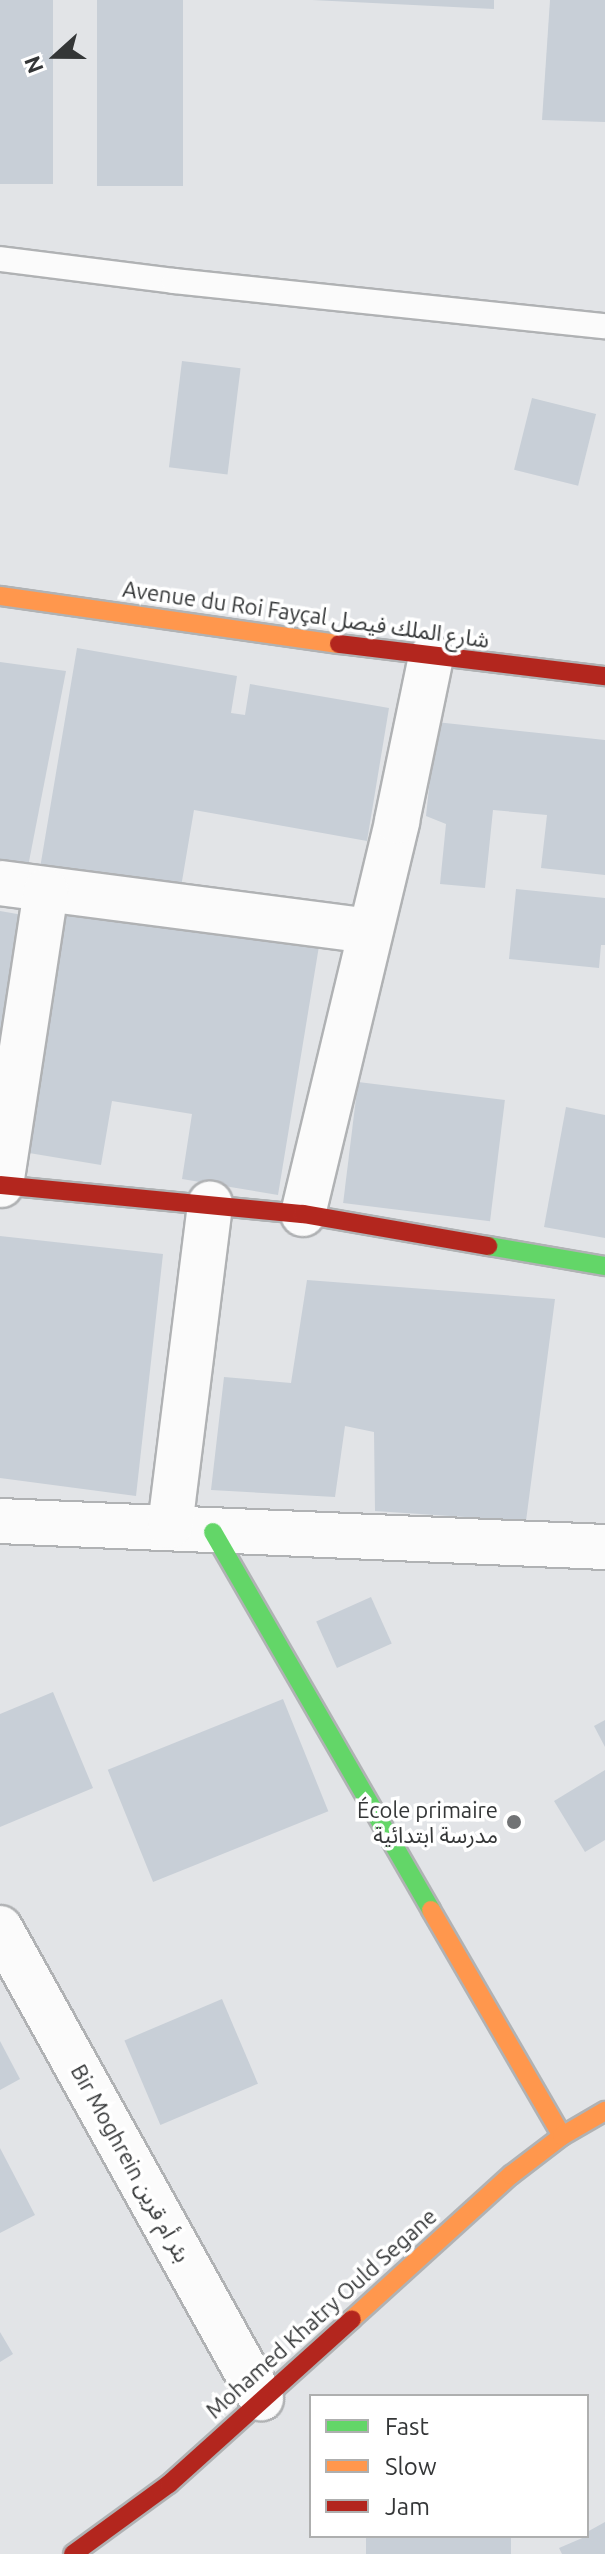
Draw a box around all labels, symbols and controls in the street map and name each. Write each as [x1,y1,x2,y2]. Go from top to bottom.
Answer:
north arrow [16,16,96,96]
text: N [19,53,48,77]
street label: Avenue du Roi Fayçal شارع الملك فيصل [121,575,491,653]
place label: École primaire مدرسة ابتدائية [357,1796,498,1848]
marker: École primaire مدرسة ابتدائية [505,1813,523,1831]
street label: Bir Moghrein بئر أم قرين [66,2060,196,2266]
street label: Mohamed Khatry Ould Segane [200,2203,442,2423]
legend [309,2394,589,2538]
text: Fast [385,2413,429,2440]
text: Slow [385,2453,437,2480]
text: Jam [385,2493,430,2520]

